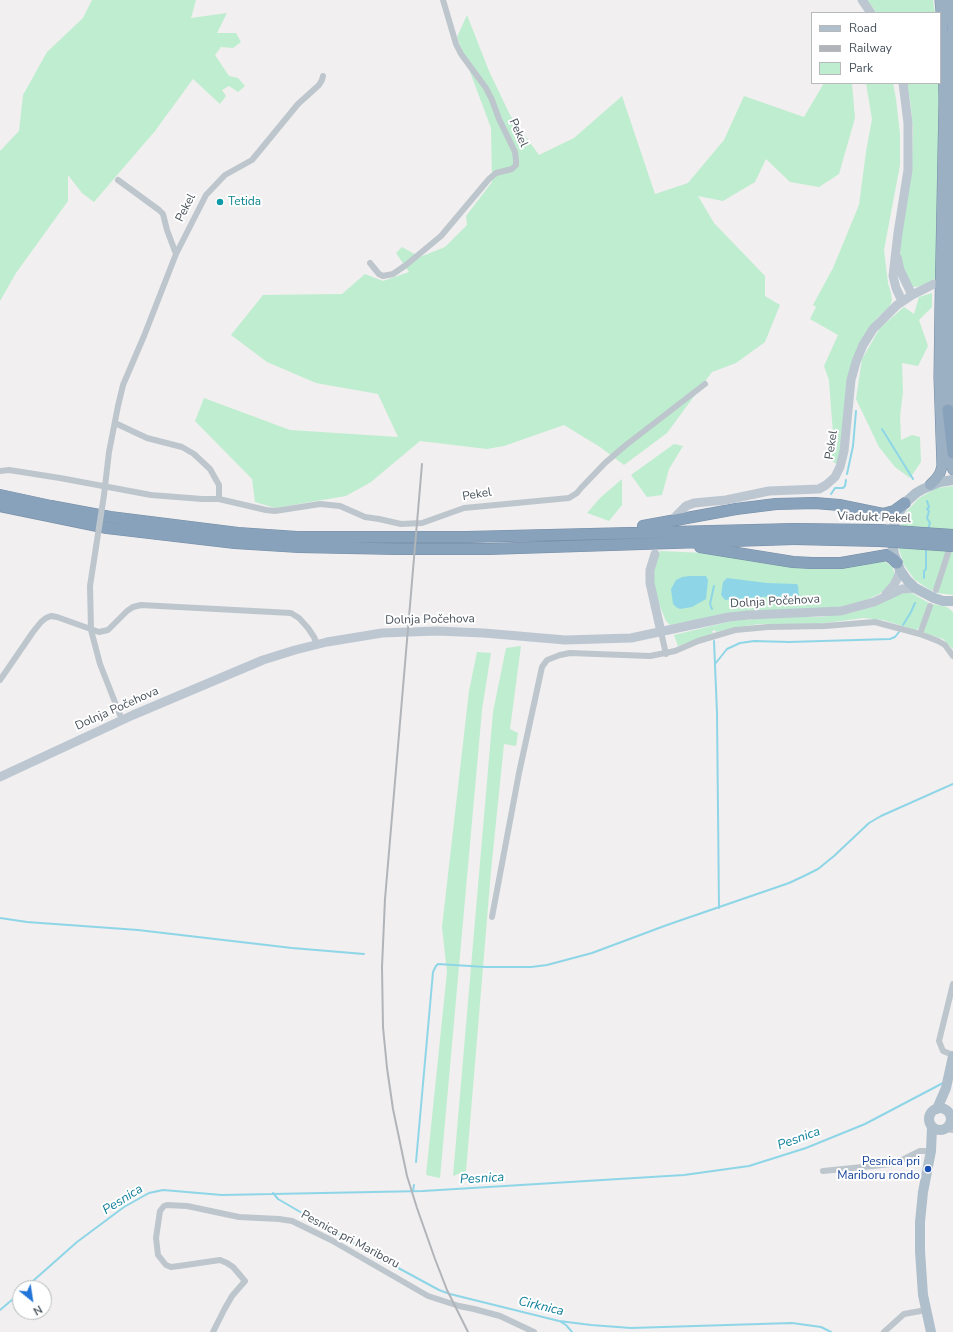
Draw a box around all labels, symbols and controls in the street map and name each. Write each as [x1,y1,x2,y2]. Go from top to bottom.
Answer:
legend [811,12,941,84]
text: Road [849,20,877,36]
text: Railway [849,40,892,56]
text: Park [849,60,873,76]
street label: Pekel [505,117,531,149]
street label: Pekel [173,192,199,224]
place label: Tetida [228,195,261,209]
marker: Tetida [215,197,225,207]
street label: Pekel [823,429,841,461]
street label: Pekel [461,486,493,504]
street label: Viadukt Pekel [837,510,911,526]
street label: Dolnja Počehova [730,592,820,612]
street label: Dolnja Počehova [385,612,475,628]
street label: Dolnja Počehova [73,684,161,734]
water label: Pesnica [775,1124,823,1154]
place label: Pesnica pri Mariboru rondo [837,1155,920,1183]
marker: Pesnica pri Mariboru rondo [923,1164,933,1174]
water label: Pesnica [459,1170,505,1188]
water label: Pesnica [100,1182,146,1218]
street label: Pesnica pri Mariboru [298,1208,402,1272]
north arrow [12,1280,52,1320]
water label: Cirknica [517,1294,565,1320]
text: N [30,1301,45,1319]

